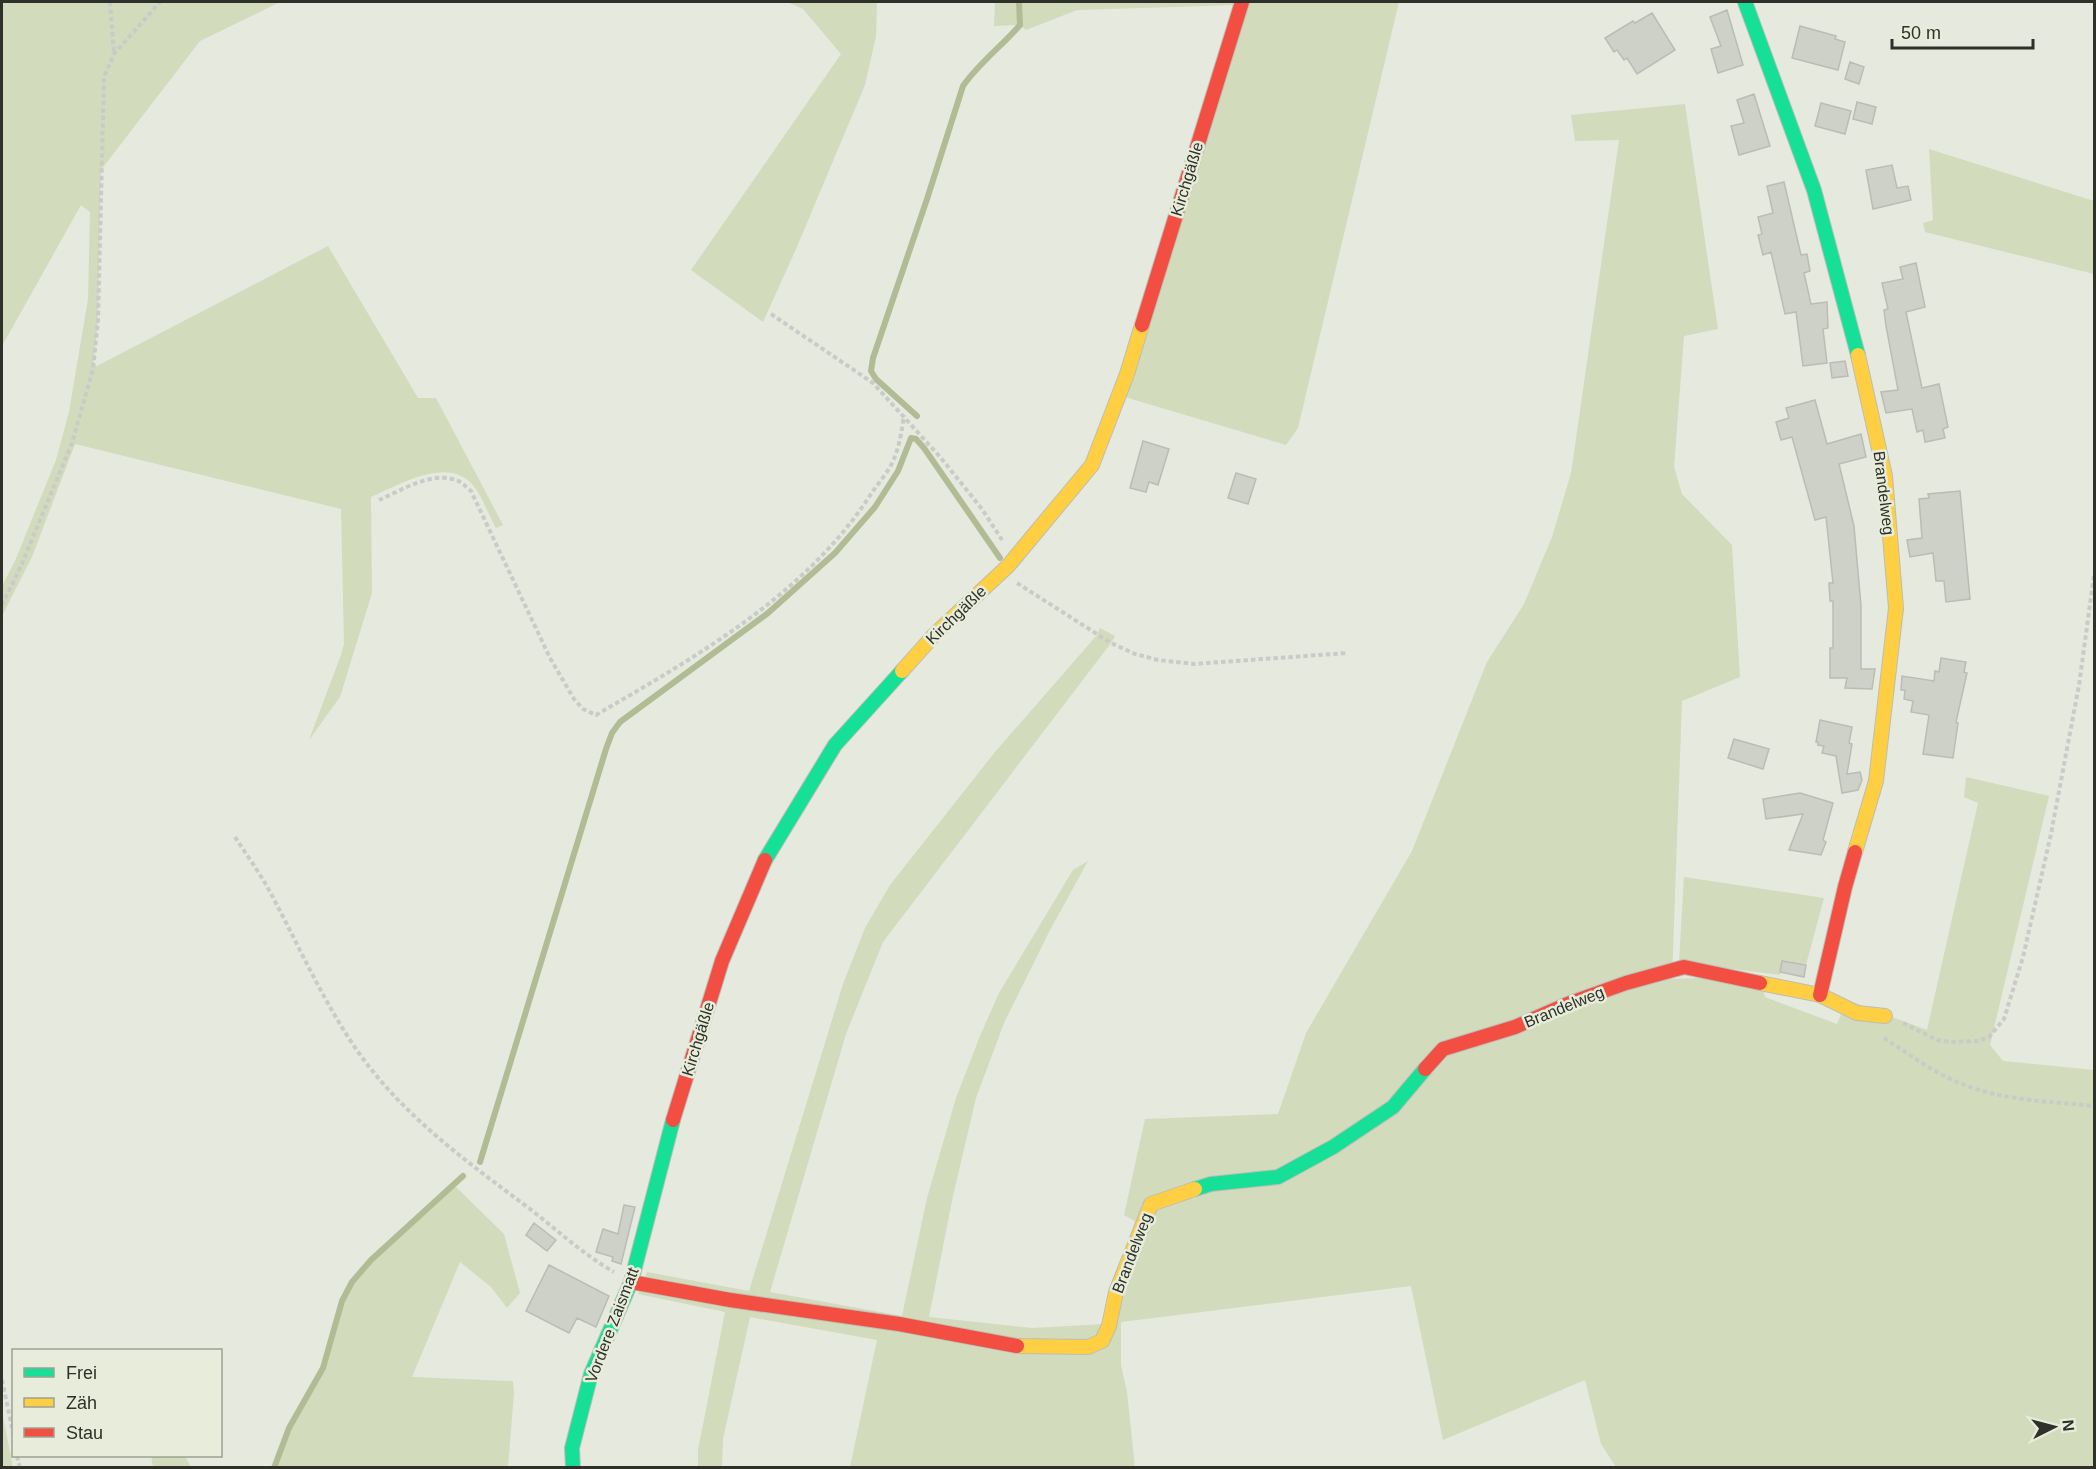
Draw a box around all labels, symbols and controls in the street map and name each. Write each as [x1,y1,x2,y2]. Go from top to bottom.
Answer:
scale bar [1892,12,2033,50]
text: 50 m [1901,23,1941,43]
street label: Kirchgäßle [1168,140,1206,218]
street label: Brandelweg [1870,450,1898,536]
street label: Kirchgäßle [923,582,989,648]
street label: Brandelweg [1522,983,1606,1031]
street label: Kirchgäßle [679,1000,717,1078]
street label: Brandelweg [1109,1211,1155,1295]
street label: Vordere Zaismatt [582,1265,642,1385]
legend [12,1349,222,1457]
text: Frei [66,1363,97,1383]
text: Zäh [66,1393,97,1413]
north arrow [2024,1397,2084,1457]
text: N [2059,1419,2077,1432]
text: Stau [66,1423,103,1443]

